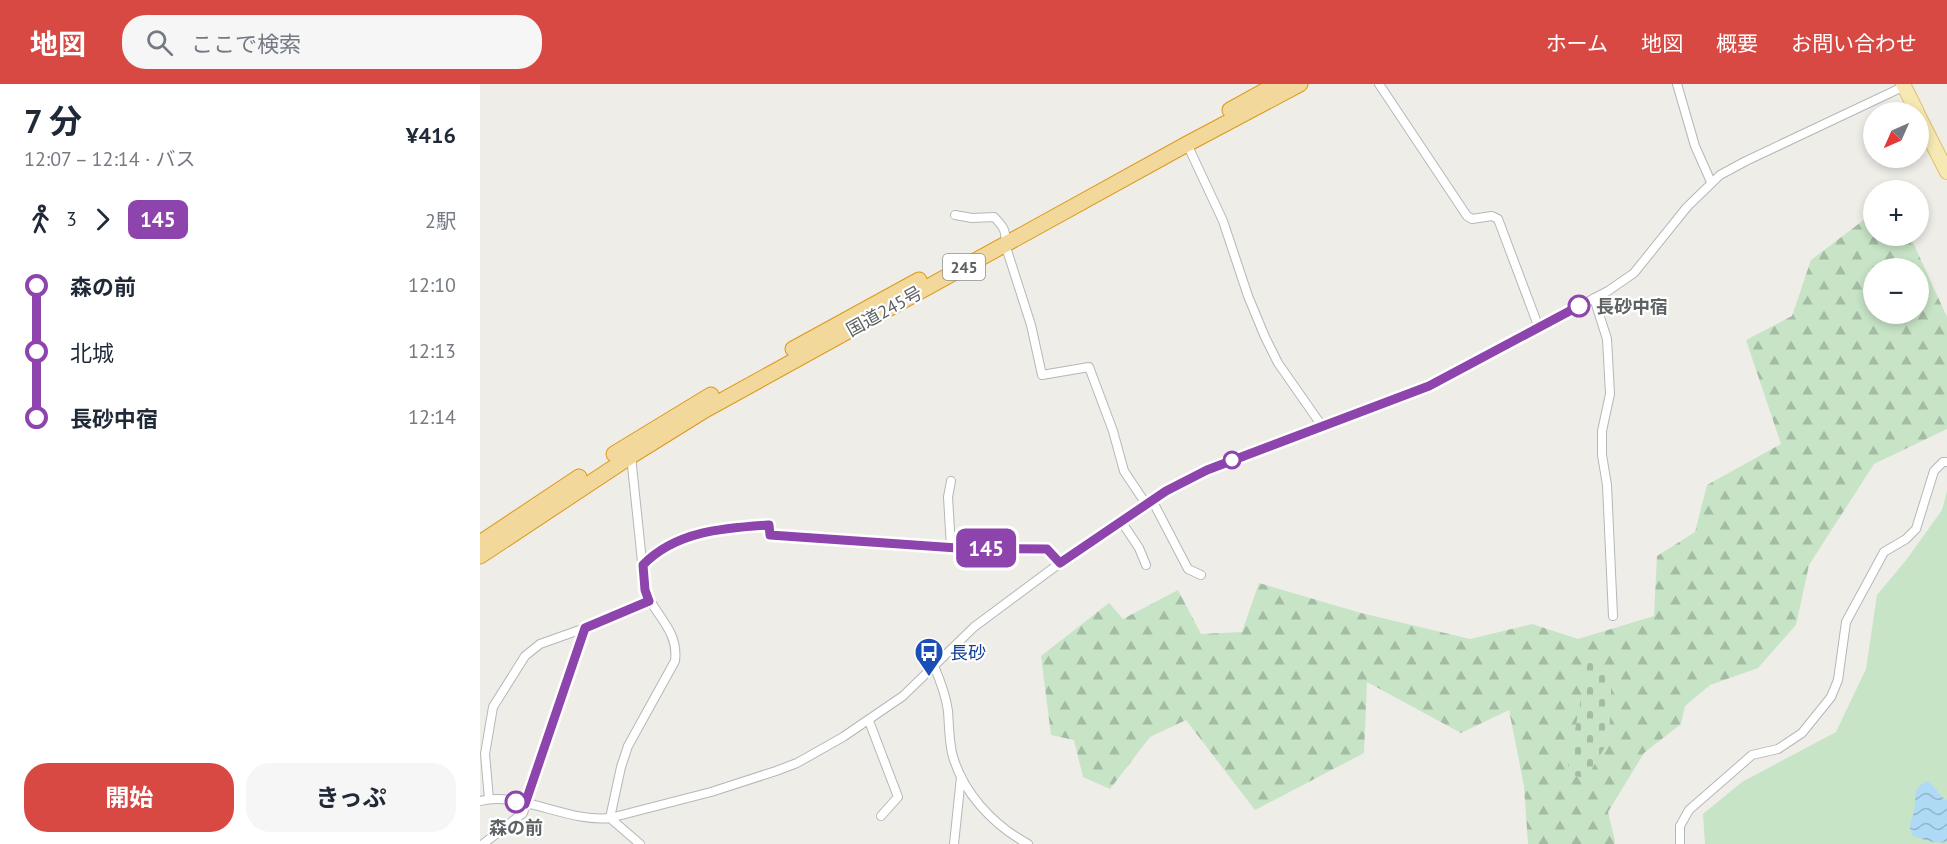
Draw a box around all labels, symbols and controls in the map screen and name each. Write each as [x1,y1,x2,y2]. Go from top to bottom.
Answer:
search box [122,15,542,69]
text: 地図 [30,25,86,62]
icon: search [143,26,176,59]
text: ここで検索 [191,30,301,58]
text: ホーム [1546,30,1608,57]
text: 地図 [1641,30,1683,57]
text: 概要 [1716,30,1758,57]
text: お問い合わせ [1791,30,1917,57]
text: 7 分 [24,99,82,142]
north arrow [1863,102,1929,168]
map controls [1863,102,1929,324]
text: ¥416 [406,121,456,149]
text: 12:07 – 12:14 · バス [24,146,196,172]
button: + [1863,180,1929,246]
icon: walk [24,203,57,236]
icon: forward [86,203,119,236]
text: 3 [66,206,77,232]
text: 145 [140,206,176,233]
text: 2駅 [425,208,456,234]
road number: 245 [943,254,985,280]
button: − [1863,258,1929,324]
text: 12:10 [408,272,456,298]
text: 森の前 [70,273,136,301]
street label: 国道245号 [842,281,926,341]
marker: 長砂中宿 [1568,295,1590,317]
place label: 長砂中宿 [1596,295,1668,318]
text: 12:13 [408,338,456,364]
text: 北城 [70,339,114,367]
text: 12:14 [408,404,456,430]
text: 長砂中宿 [70,405,158,433]
unlabelled marker [1223,451,1241,469]
line badge: 145 [952,528,1020,568]
text: 145 [968,535,1004,562]
bus stop icon: 長砂 [913,636,945,678]
place label: 長砂 [950,641,986,664]
button: 開始 [24,763,234,832]
button: きっぷ [246,763,456,832]
marker: 森の前 [505,791,527,813]
place label: 森の前 [489,816,543,839]

